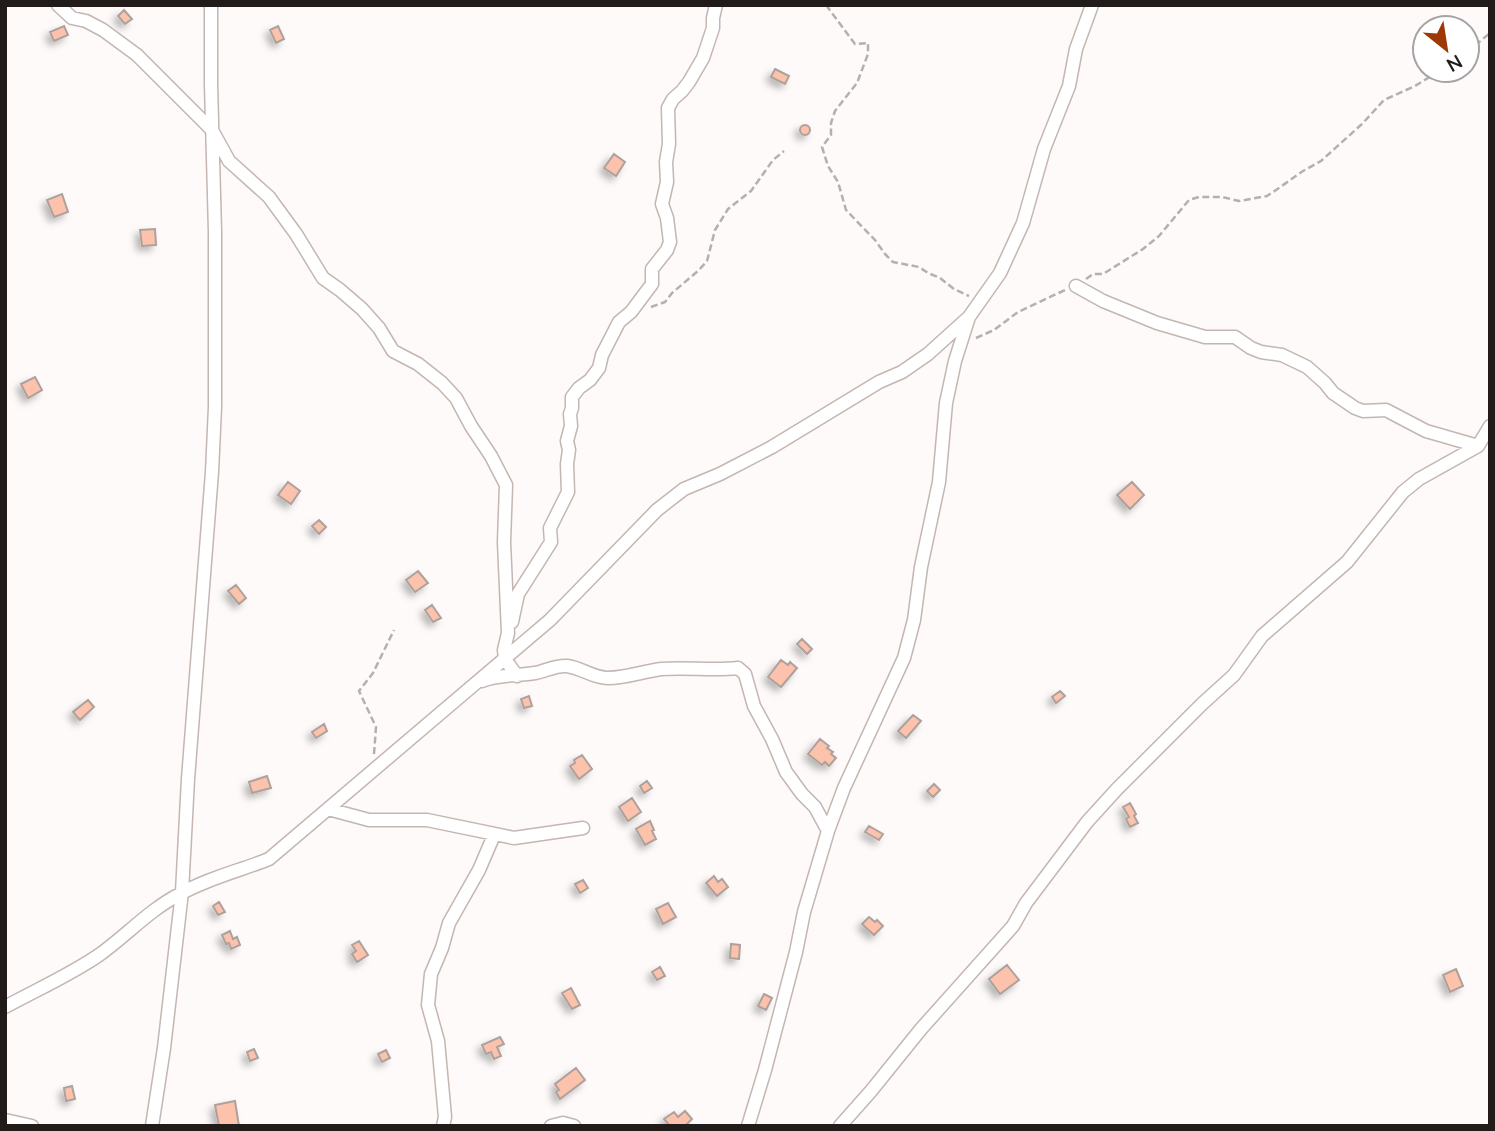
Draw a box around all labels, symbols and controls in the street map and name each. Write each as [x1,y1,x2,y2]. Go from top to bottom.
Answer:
north arrow [1411,14,1481,84]
text: N [1441,48,1467,78]

